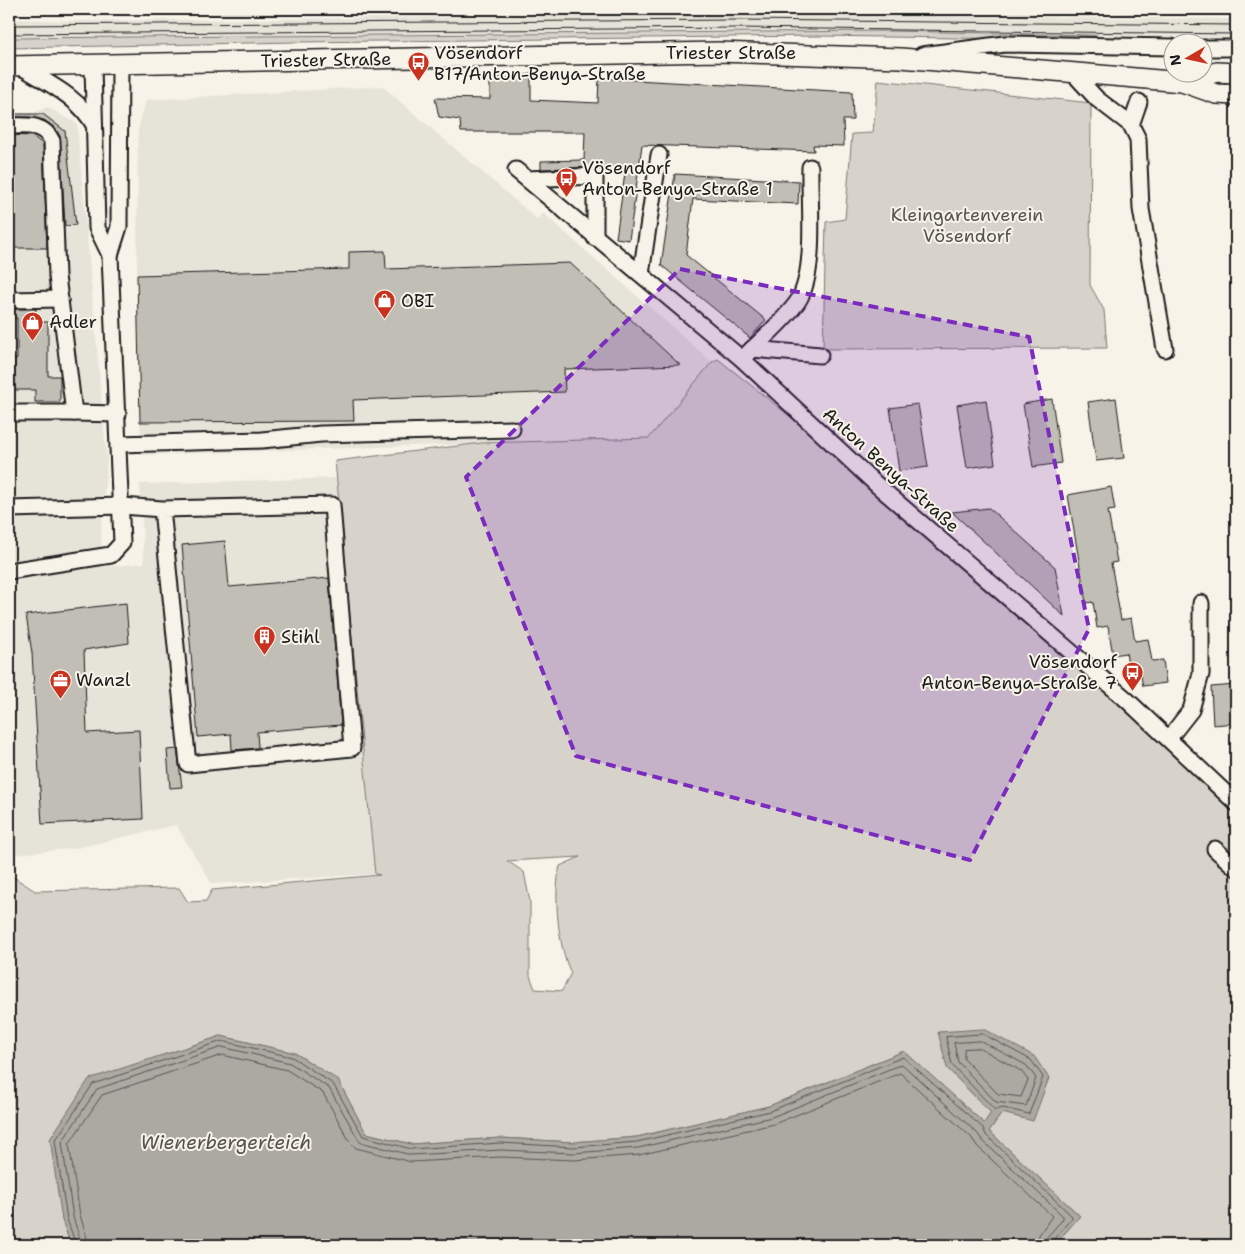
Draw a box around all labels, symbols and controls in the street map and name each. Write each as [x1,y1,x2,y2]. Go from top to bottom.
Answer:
north arrow [1162,32,1212,82]
place label: Vösendorf B17/Anton-Benya-Straße [434,41,646,86]
street label: Triester Straße [666,41,796,65]
street label: Triester Straße [261,47,391,73]
bus stop icon: Vösendorf B17/Anton-Benya-Straße [406,51,430,82]
text: N [1165,53,1185,67]
place label: Vösendorf Anton-Benya-Straße 1 [582,156,773,201]
bus stop icon: Vösendorf Anton-Benya-Straße 1 [554,166,578,197]
park label: Kleingartenverein Vösendorf [891,203,1043,248]
shop icon: OBI [373,289,397,320]
place label: OBI [401,289,435,313]
shop icon: Adler [21,310,45,341]
place label: Adler [49,310,97,334]
street label: Anton Benya-Straße [817,402,965,538]
building icon: Stihl [253,625,277,656]
place label: Stihl [281,625,320,649]
place label: Vösendorf Anton-Benya-Straße 7 [921,650,1117,695]
bus stop icon: Vösendorf Anton-Benya-Straße 7 [1121,660,1145,691]
office icon: Wanzl [48,668,72,699]
place label: Wanzl [76,668,131,692]
water label: Wienerbergerteich [141,1130,311,1155]

